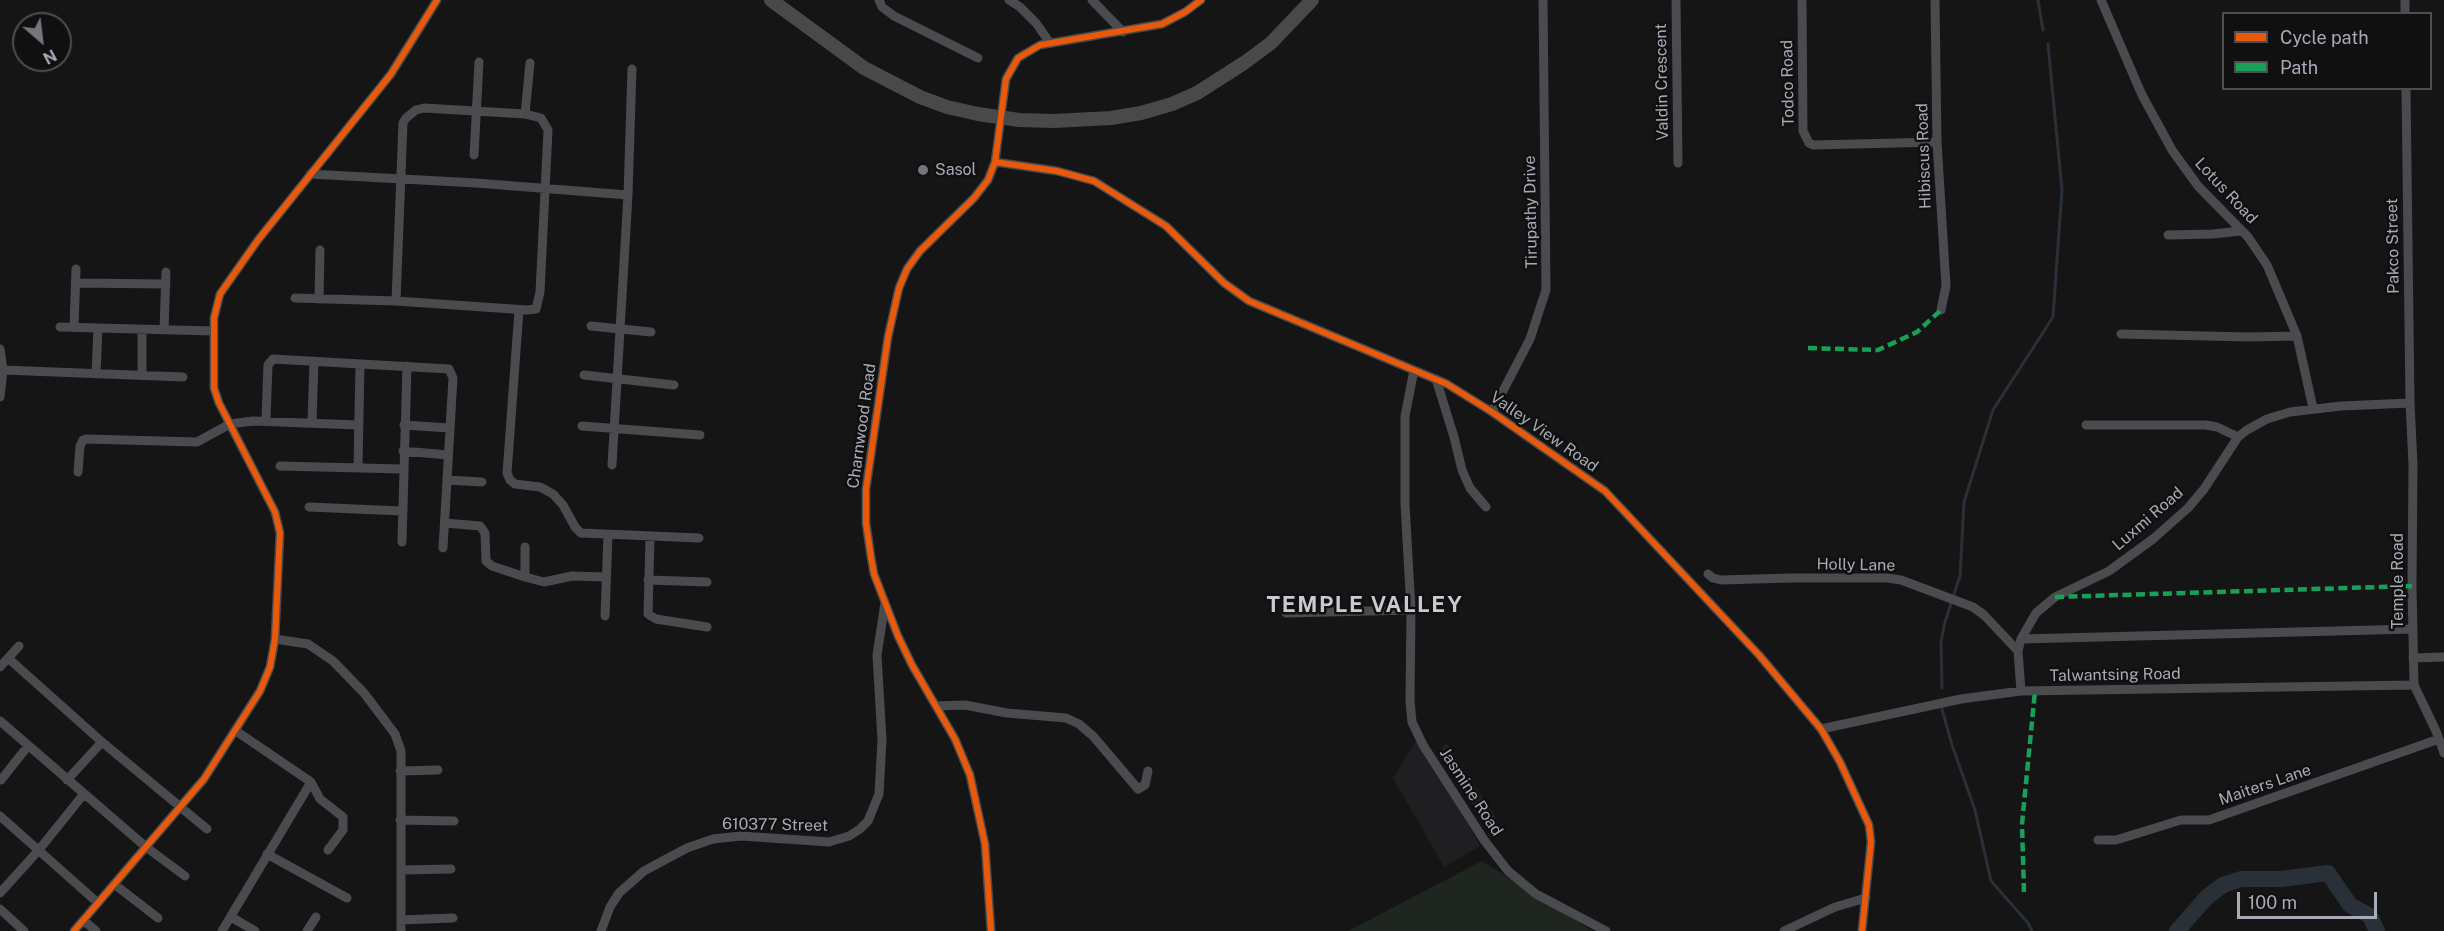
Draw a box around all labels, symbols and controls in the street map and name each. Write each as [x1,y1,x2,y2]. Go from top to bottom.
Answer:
north arrow [12,12,72,72]
legend [2222,12,2432,90]
street label: Valdin Crescent [1651,23,1673,141]
text: Cycle path [2280,27,2369,48]
street label: Todco Road [1778,40,1798,126]
text: N [40,45,60,68]
text: Path [2280,57,2318,78]
street label: Hibiscus Road [1913,103,1935,209]
street label: Lotus Road [2191,154,2261,228]
street label: Tirupathy Drive [1520,155,1542,269]
place label: Sasol [935,160,976,180]
marker: Sasol [916,163,930,177]
street label: Pakco Street [2383,198,2403,294]
street label: Charnwood Road [844,362,880,490]
street label: Valley View Road [1486,388,1602,476]
street label: Luxmi Road [2109,483,2187,555]
street label: Temple Road [2388,533,2408,629]
street label: Holly Lane [1816,555,1896,575]
district label: TEMPLE VALLEY [1267,592,1463,618]
street label: Talwantsing Road [2049,664,2181,686]
street label: Jasmine Road [1435,744,1507,840]
street label: Maiters Lane [2216,760,2314,810]
street label: 610377 Street [722,814,828,836]
scale bar [2240,880,2380,918]
text: 100 m [2248,892,2297,913]

